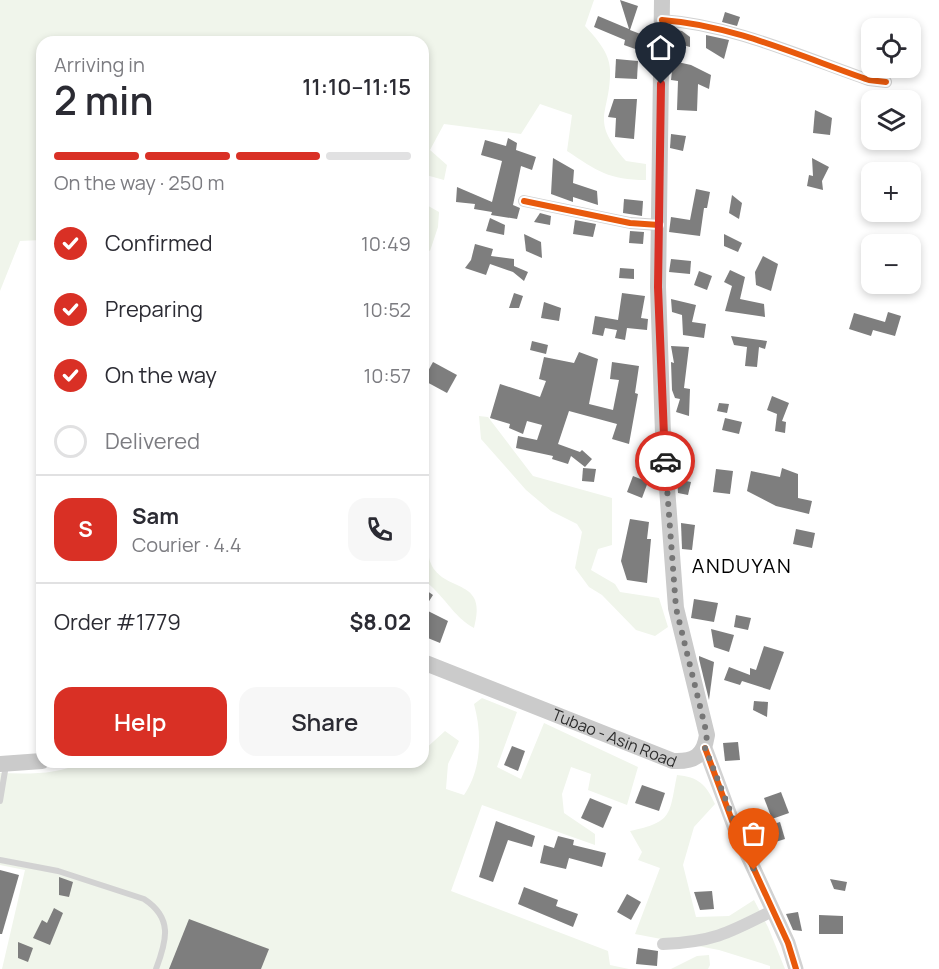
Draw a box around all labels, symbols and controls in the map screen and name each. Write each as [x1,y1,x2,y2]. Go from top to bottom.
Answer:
map controls [861,18,921,294]
button: locate [861,18,921,78]
pin [635,22,686,84]
icon: home [644,31,677,64]
text: Arriving in [54,51,145,78]
text: 11:10–11:15 [302,72,411,102]
text: 2 min [54,73,153,127]
button: layers [861,90,921,150]
button: + [861,162,921,222]
text: On the way · 250 m [54,169,224,196]
icon: check [54,227,87,260]
text: Confirmed [105,228,213,258]
text: 10:49 [361,230,411,257]
button: − [861,234,921,294]
icon: check [54,293,87,326]
text: Preparing [105,294,203,324]
text: 10:52 [363,296,411,323]
icon: check [54,359,87,392]
text: On the way [105,360,217,390]
text: 10:57 [363,362,411,389]
text: Delivered [105,426,200,456]
courier [635,431,695,491]
icon: car [649,445,682,478]
button: phone [348,498,411,561]
text: Sam [132,501,179,531]
text: S [78,514,93,544]
text: Courier · 4.4 [132,531,242,558]
district label: ANDUYAN [692,552,792,579]
text: Order #1779 [54,607,181,637]
text: $8.02 [349,607,411,637]
button: Help [54,687,227,756]
button: Share [239,687,411,756]
street label: Tubao - Asin Road [549,703,680,772]
pin [728,808,779,870]
icon: bag [737,817,770,850]

